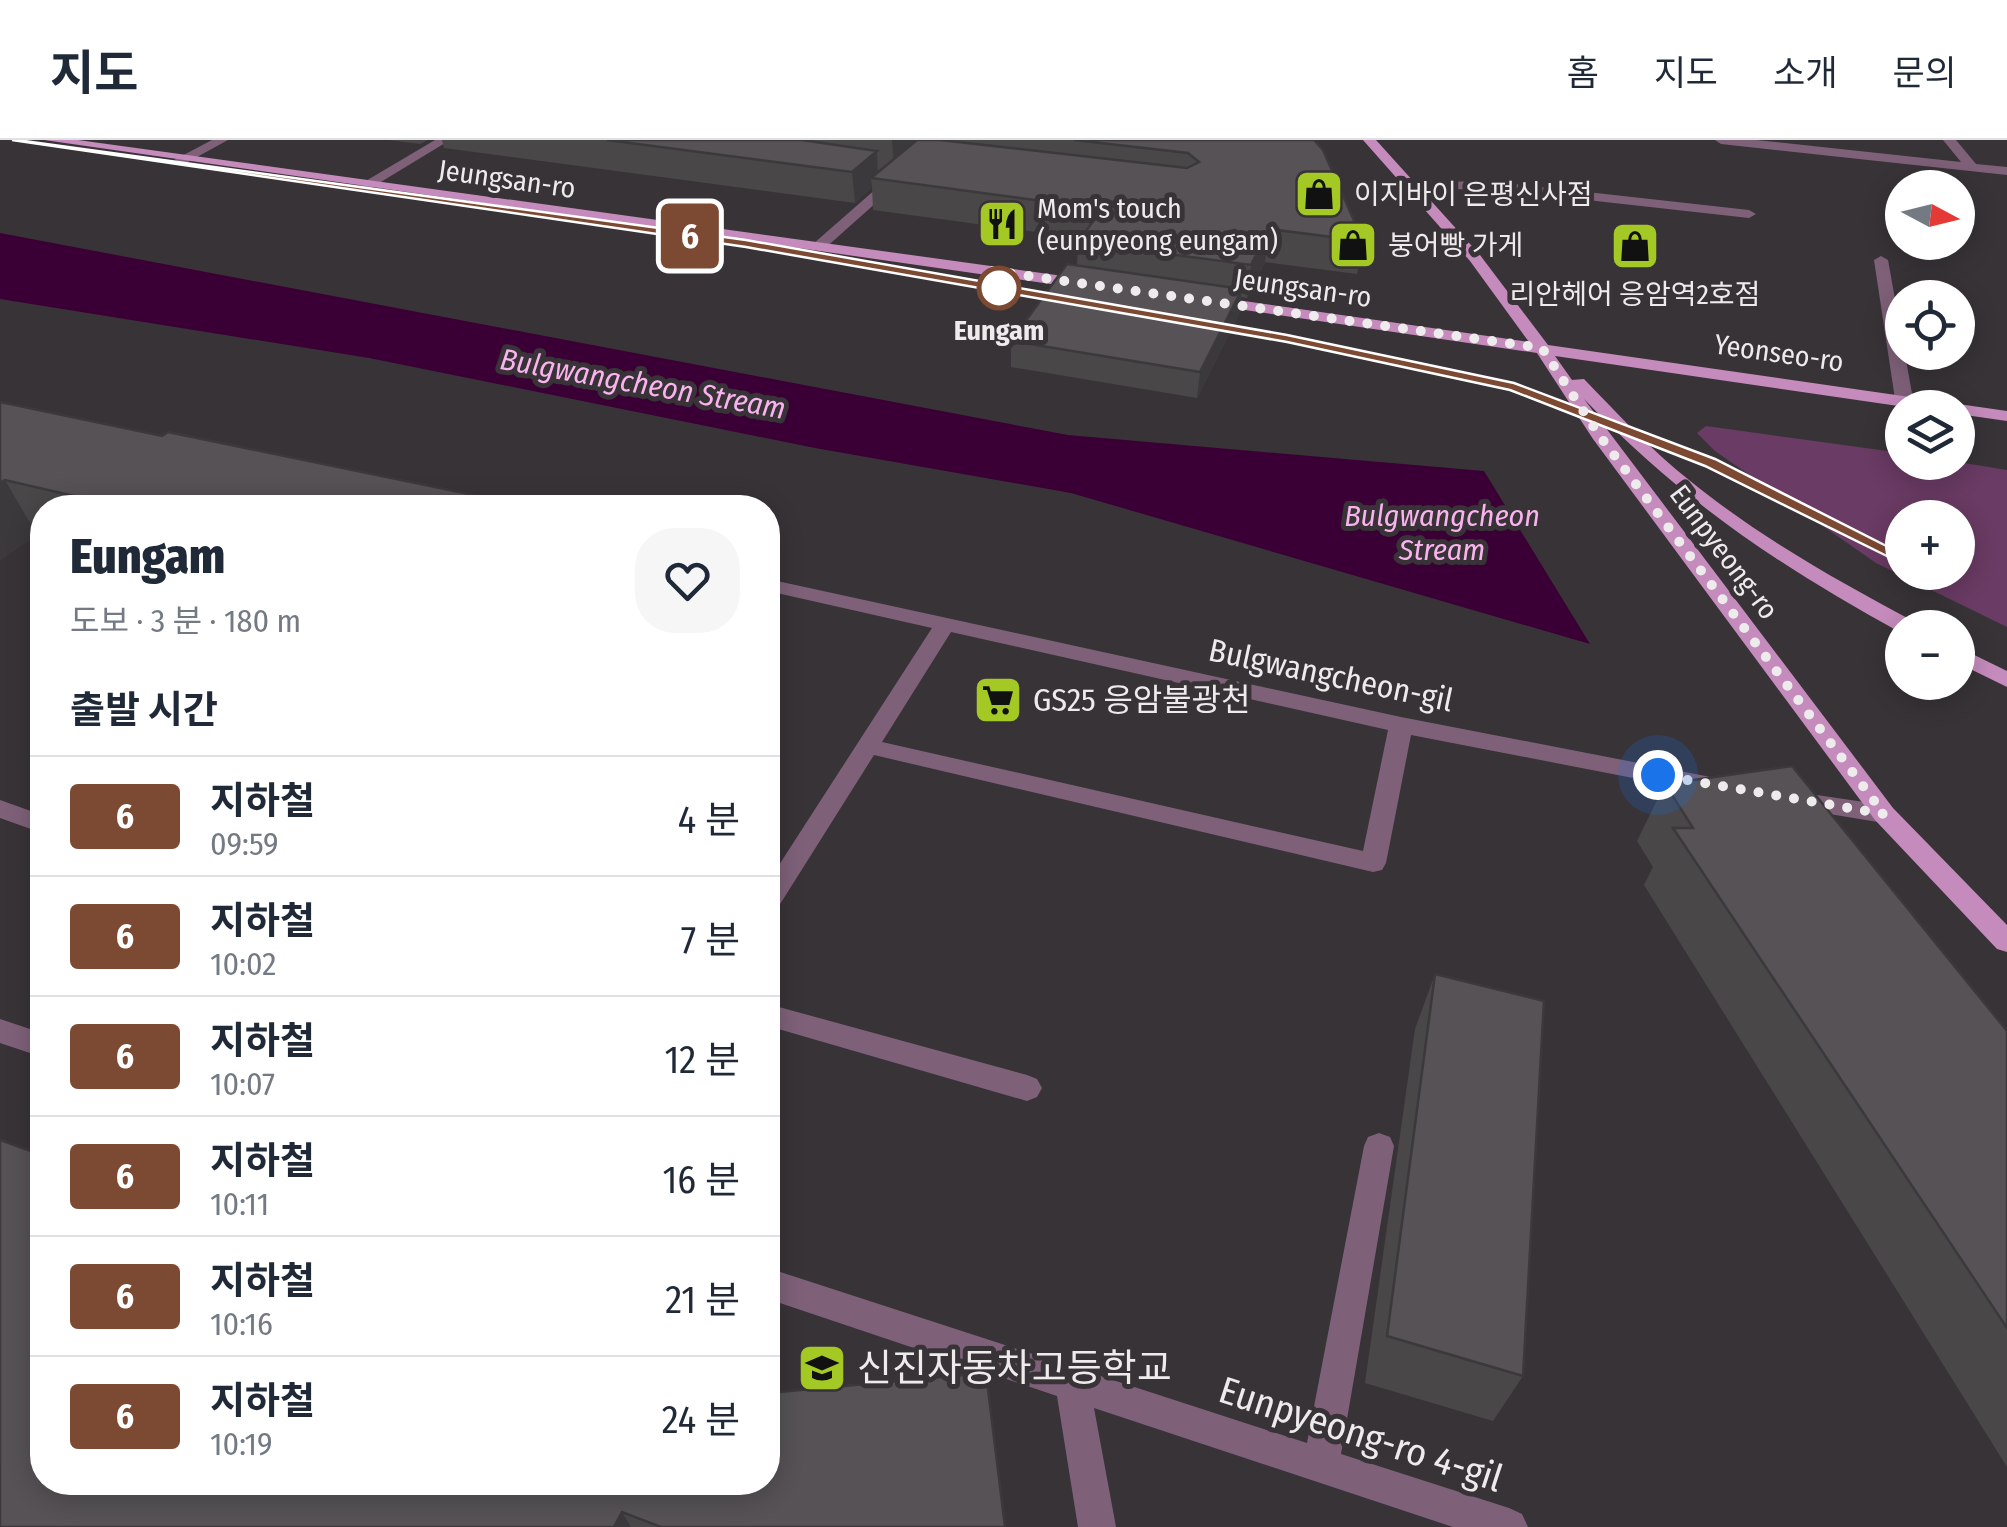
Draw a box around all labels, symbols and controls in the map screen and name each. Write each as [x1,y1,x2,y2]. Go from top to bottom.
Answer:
text: 지도 [50,45,138,103]
text: 홈 [1567,52,1599,94]
text: 지도 [1654,52,1718,94]
text: 소개 [1773,52,1838,94]
text: 문의 [1893,52,1957,94]
street label: Jeungsan-ro [436,153,578,205]
shop icon: 이지바이 은평신사점 [1293,168,1345,220]
north arrow [1885,170,1975,260]
map controls [1885,170,1975,700]
place label: 이지바이 은평신사점 [1354,178,1592,211]
place label: Mom's touch (eunpyeong eungam) [1037,192,1278,257]
restaurant icon: Mom's touch (eunpyeong eungam) [976,198,1028,250]
line badge: 6 [658,204,722,268]
text: 6 [681,215,699,257]
shop icon: 붕어빵 가게 [1327,219,1379,271]
shop icon: 리안헤어 응암역2호점 [1609,220,1661,272]
place label: 붕어빵 가게 [1388,229,1523,262]
street label: Jeungsan-ro [1232,262,1374,314]
marker: Eungam [978,267,1020,309]
place label: 리안헤어 응암역2호점 [1510,278,1760,311]
button: locate [1885,280,1975,370]
place label: Eungam [954,314,1044,347]
street label: Yeonseo-ro [1712,328,1846,378]
water label: Bulgwangcheon Stream [497,341,789,427]
button: layers [1885,390,1975,480]
street label: Eunpyeong-ro [1663,478,1785,626]
water label: Bulgwangcheon Stream [1344,498,1540,568]
button: + [1885,500,1975,590]
text: Eungam [70,528,225,586]
button: heart [635,528,740,633]
text: 도보 · 3 분 · 180 m [70,602,301,640]
button: − [1885,610,1975,700]
street label: Bulgwangcheon-gil [1205,631,1457,719]
supermarket icon: GS25 응암불광천 [972,674,1024,726]
place label: GS25 응암불광천 [1033,681,1250,719]
text: 출발 시간 [70,687,218,733]
your location [1633,750,1683,800]
text: 지하철 [210,778,315,824]
text: 6 [116,795,134,837]
text: 4 분 [678,797,740,843]
text: 09:59 [210,825,279,863]
text: 지하철 [210,898,315,944]
text: 6 [116,915,134,957]
text: 7 분 [681,917,740,963]
text: 10:02 [210,945,276,983]
text: 지하철 [210,1018,315,1064]
text: 6 [116,1035,134,1077]
text: 12 분 [665,1037,740,1083]
text: 10:07 [210,1065,275,1103]
text: 지하철 [210,1138,315,1184]
text: 6 [116,1155,134,1197]
text: 16 분 [662,1157,740,1203]
text: 10:11 [210,1185,269,1223]
text: 지하철 [210,1258,315,1304]
text: 6 [116,1275,134,1317]
text: 21 분 [665,1277,740,1323]
text: 10:16 [210,1305,273,1343]
school or university icon: 신진자동차고등학교 [796,1342,848,1394]
place label: 신진자동차고등학교 [857,1345,1172,1391]
street label: Eunpyeong-ro 4-gil [1213,1366,1509,1502]
text: 지하철 [210,1378,315,1424]
text: 6 [116,1395,134,1437]
text: 24 분 [662,1397,740,1443]
text: 10:19 [210,1425,273,1463]

